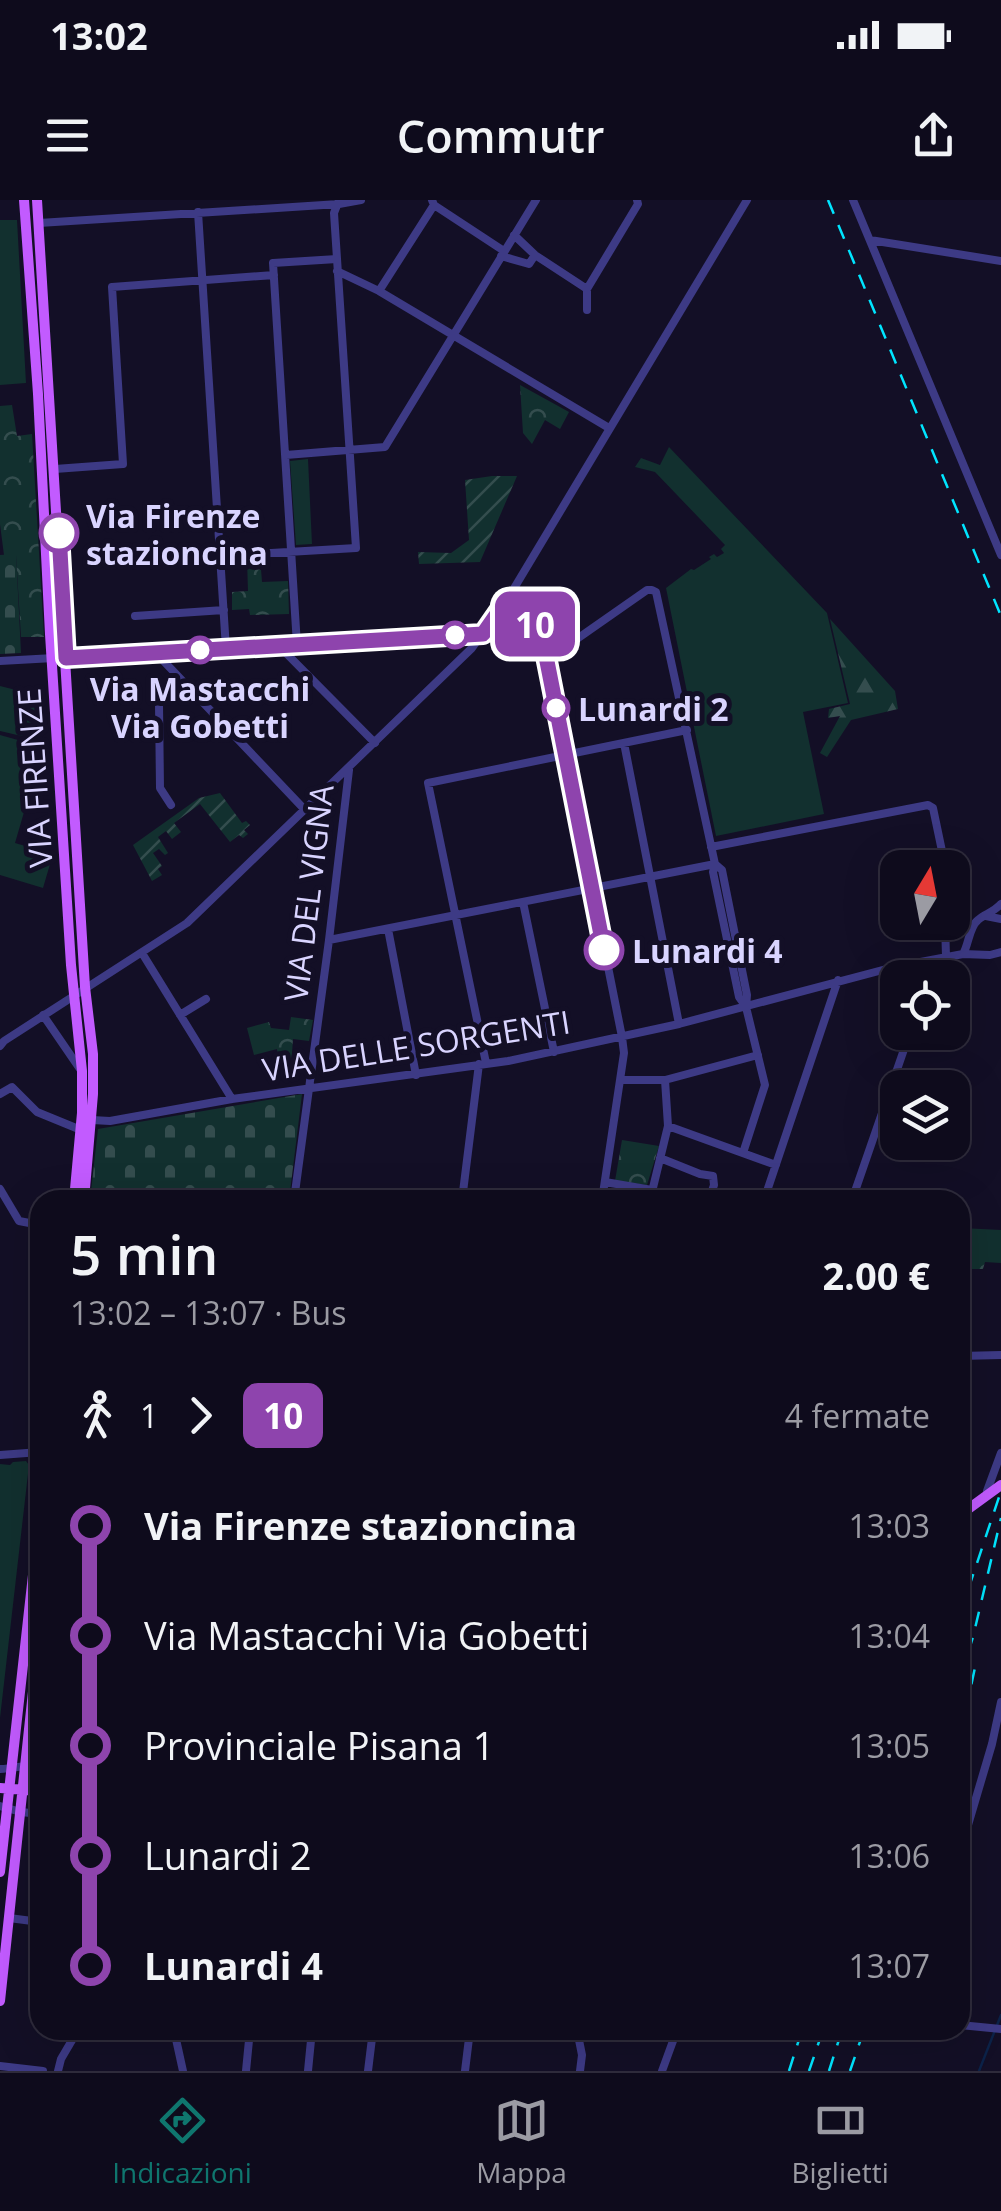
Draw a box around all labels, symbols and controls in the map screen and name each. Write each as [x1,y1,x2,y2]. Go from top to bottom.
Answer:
text: 13:02 [50,9,148,61]
text: Commutr [397,105,604,166]
icon: menu [40,108,95,163]
icon: share [906,108,961,163]
place label: Via Firenze stazioncina [86,494,268,574]
marker: Via Firenze stazioncina [40,514,78,552]
line badge: 10 [490,592,580,656]
text: 10 [515,601,555,648]
unlabelled marker [442,622,468,648]
marker: Via Mastacchi Via Gobetti [187,637,213,663]
place label: Via Mastacchi Via Gobetti [90,667,310,747]
street label: VIA FIRENZE [6,687,62,869]
place label: Lunardi 2 [578,687,729,730]
marker: Lunardi 2 [543,695,569,721]
street label: VIA DEL VIGNA [273,781,343,1004]
north arrow [880,850,970,940]
map controls [880,850,970,1160]
place label: Lunardi 4 [632,929,783,972]
marker: Lunardi 4 [585,931,623,969]
button: locate [880,960,970,1050]
street label: VIA DELLE SORGENTI [259,999,573,1091]
button: layers [880,1070,970,1160]
text: 5 min [70,1216,218,1291]
text: 2.00 € [822,1249,930,1301]
text: 13:02 – 13:07 · Bus [70,1291,346,1334]
icon: walk [70,1388,125,1443]
icon: forward [173,1388,228,1443]
text: 10 [263,1392,303,1439]
text: 1 [140,1394,158,1437]
text: 4 fermate [785,1394,930,1437]
text: Via Firenze stazioncina [144,1499,577,1551]
text: 13:03 [848,1504,930,1547]
text: Via Mastacchi Via Gobetti [144,1609,589,1661]
text: 13:04 [848,1614,930,1657]
text: Provinciale Pisana 1 [144,1719,495,1771]
text: 13:05 [848,1724,930,1767]
text: Lunardi 2 [144,1829,312,1881]
text: 13:06 [848,1834,930,1877]
text: Lunardi 4 [144,1939,323,1991]
text: 13:07 [848,1944,930,1987]
tab: Indicazioni [112,2093,252,2191]
tab: Mappa [476,2093,567,2191]
tab: Biglietti [791,2093,889,2191]

